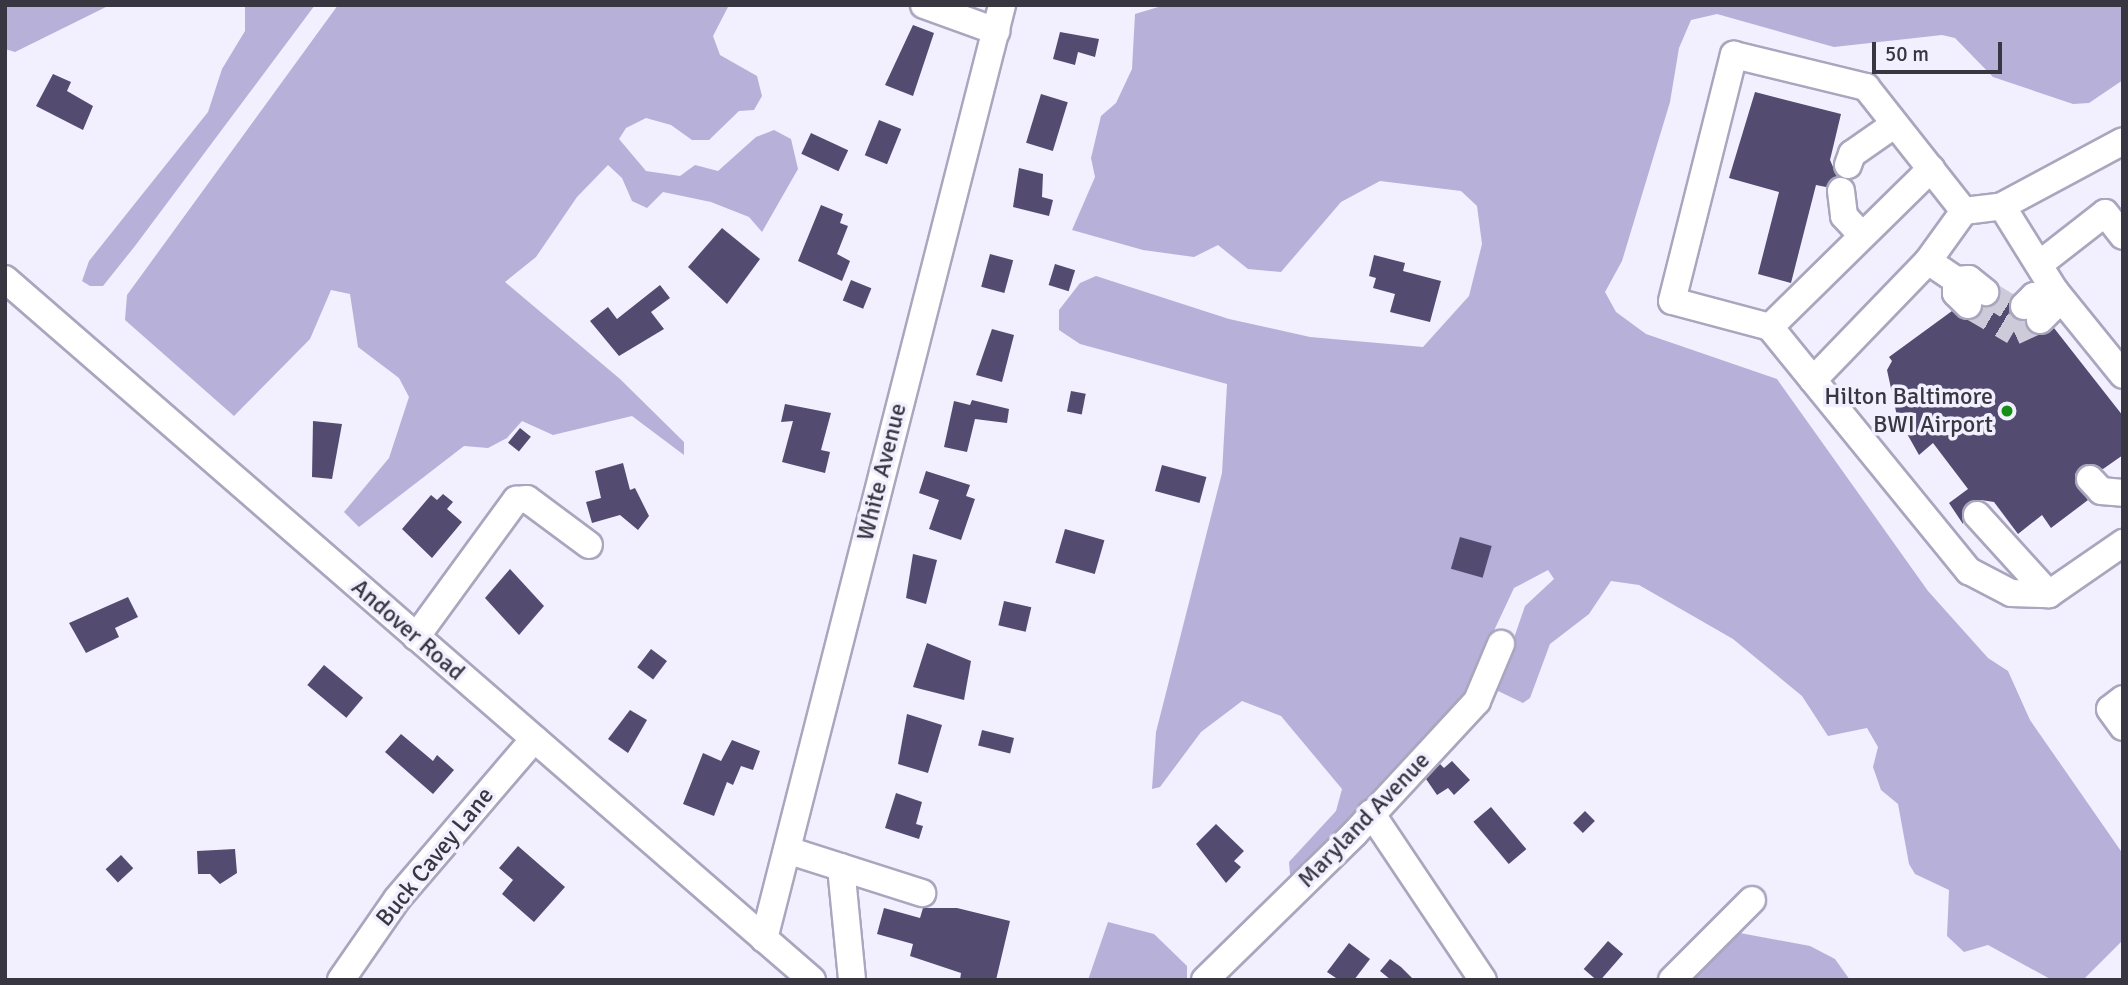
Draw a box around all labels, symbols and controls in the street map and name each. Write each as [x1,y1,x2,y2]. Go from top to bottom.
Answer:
scale bar [1876,28,2006,72]
text: 50 m [1885,41,1929,67]
place label: Hilton Baltimore BWI Airport [1824,383,1993,439]
street label: White Avenue [851,400,913,544]
marker: Hilton Baltimore BWI Airport [1999,403,2015,419]
street label: Andover Road [345,573,471,687]
street label: Maryland Avenue [1292,746,1436,894]
street label: Buck Cavey Lane [370,782,500,932]

